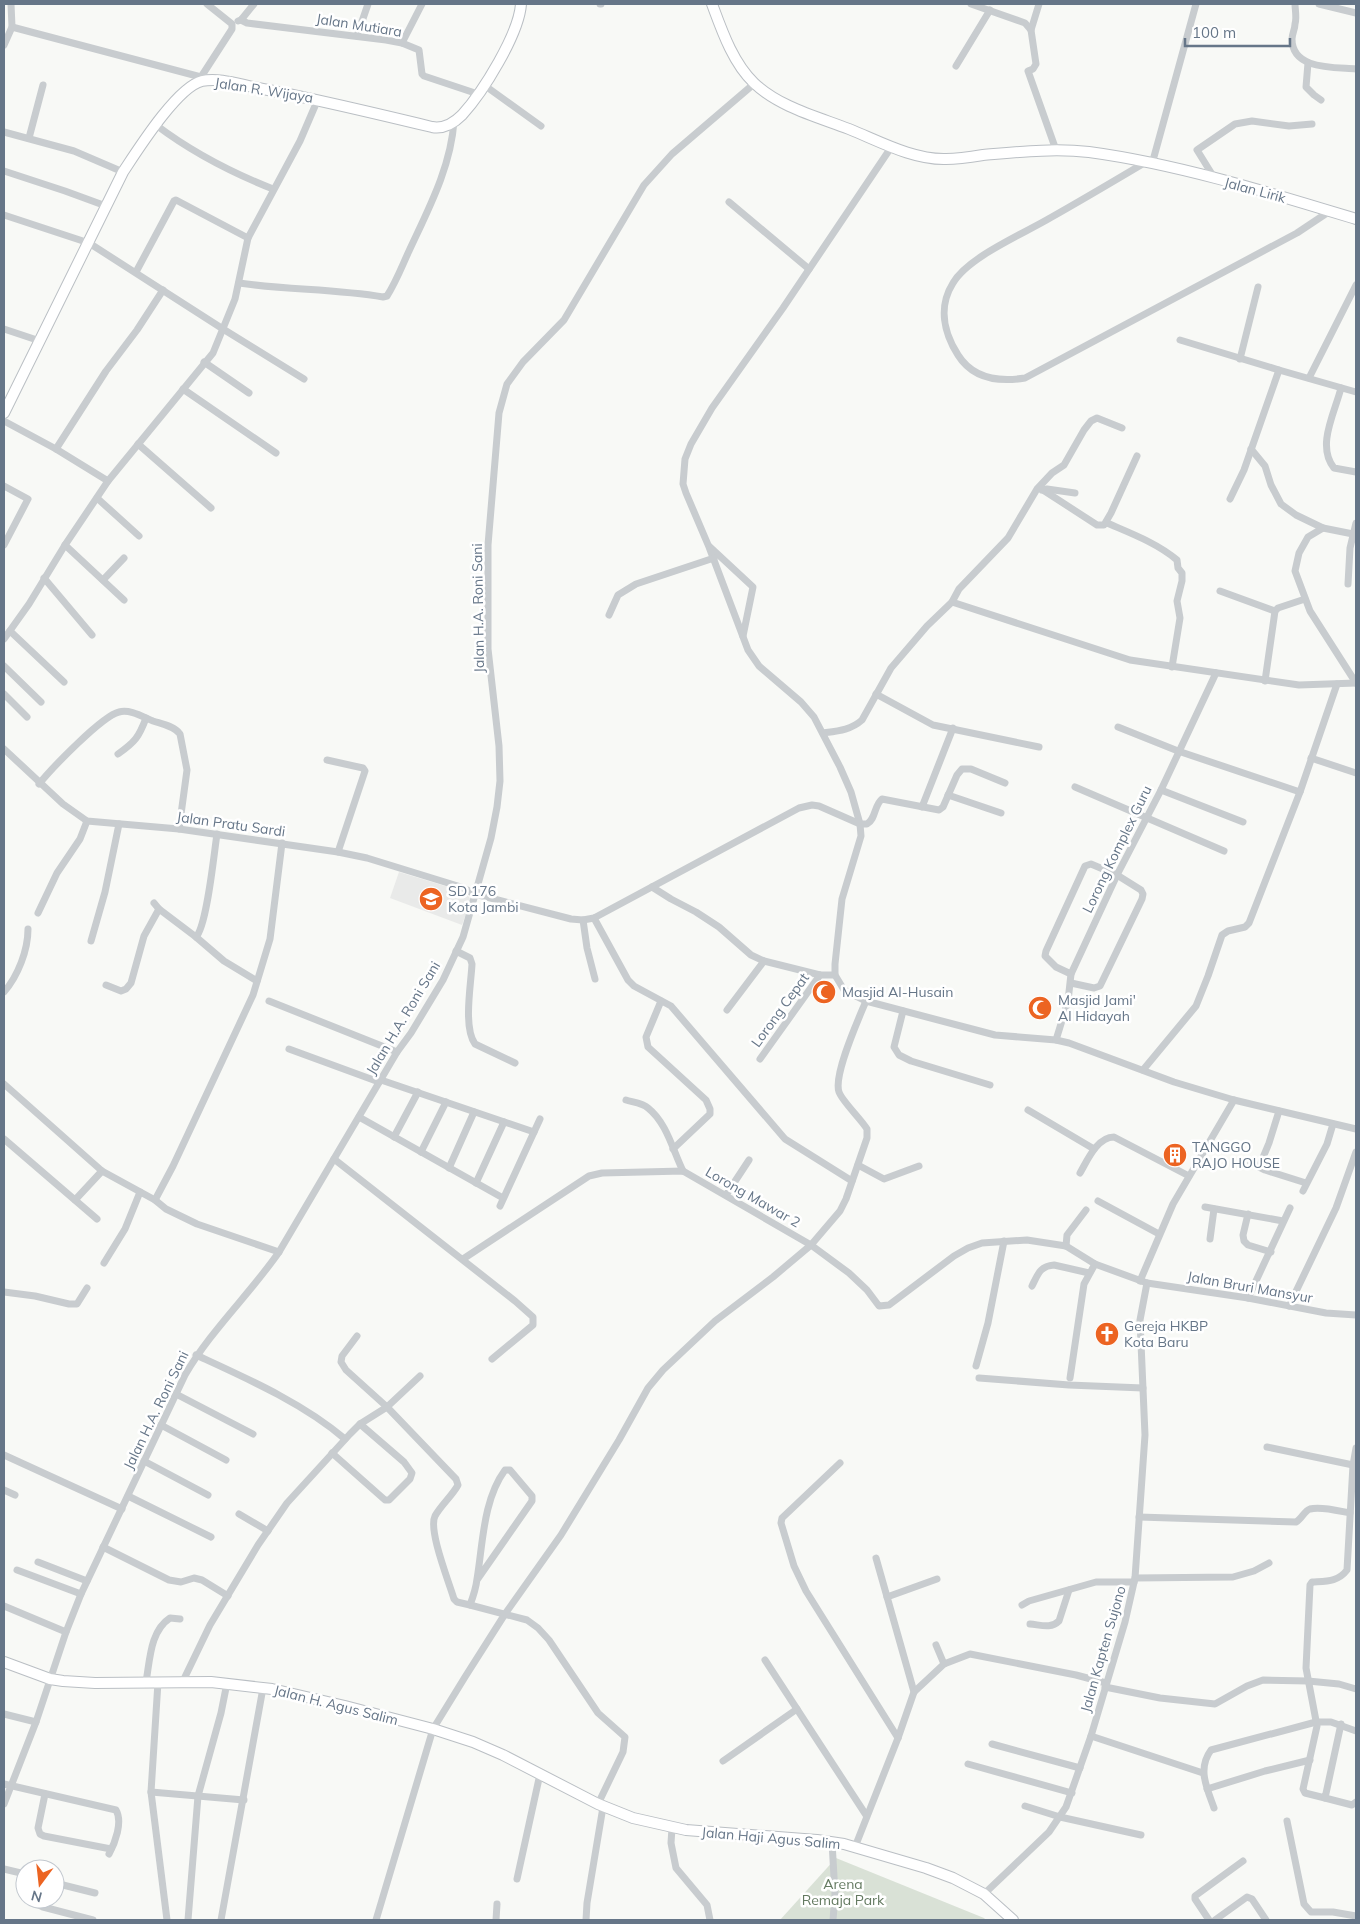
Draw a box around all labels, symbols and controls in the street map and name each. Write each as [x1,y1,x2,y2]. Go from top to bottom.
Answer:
street label: Jalan Mutiara [315,9,403,41]
scale bar [1185,15,1290,47]
text: 100 m [1192,23,1236,42]
street label: Jalan R. Wijaya [213,73,315,107]
street label: Jalan Lirik [1222,173,1289,207]
street label: Jalan H.A. Roni Sani [468,543,488,673]
street label: Lorong Komplex Guru [1078,782,1156,916]
street label: Jalan Pratu Sardi [176,807,286,841]
place label: SD 176 Kota Jambi [448,882,519,916]
school or university icon: SD 176 Kota Jambi [418,886,444,912]
street label: Jalan H.A. Roni Sani [362,958,444,1078]
street label: Lorong Cepat [747,969,813,1051]
mosque icon: Masjid Al-Husain [811,979,837,1005]
place label: Masjid Al-Husain [842,983,953,1001]
place label: Masjid Jami' Al Hidayah [1058,991,1136,1025]
mosque icon: Masjid Jami' Al Hidayah [1027,995,1053,1021]
place label: TANGGO RAJO HOUSE [1192,1138,1280,1172]
building icon: TANGGO RAJO HOUSE [1162,1142,1188,1168]
street label: Lorong Mawar 2 [702,1163,804,1231]
street label: Jalan Bruri Mansyur [1186,1267,1315,1307]
place label: Gereja HKBP Kota Baru [1124,1317,1208,1351]
church icon: Gereja HKBP Kota Baru [1094,1321,1120,1347]
street label: Jalan H.A. Roni Sani [120,1348,192,1472]
street label: Jalan Kapten Sujono [1076,1584,1130,1714]
street label: Jalan H. Agus Salim [272,1681,400,1729]
street label: Jalan Haji Agus Salim [701,1823,841,1853]
north arrow [15,1859,65,1909]
park label: Arena Remaja Park [802,1875,885,1909]
text: N [29,1886,44,1907]

